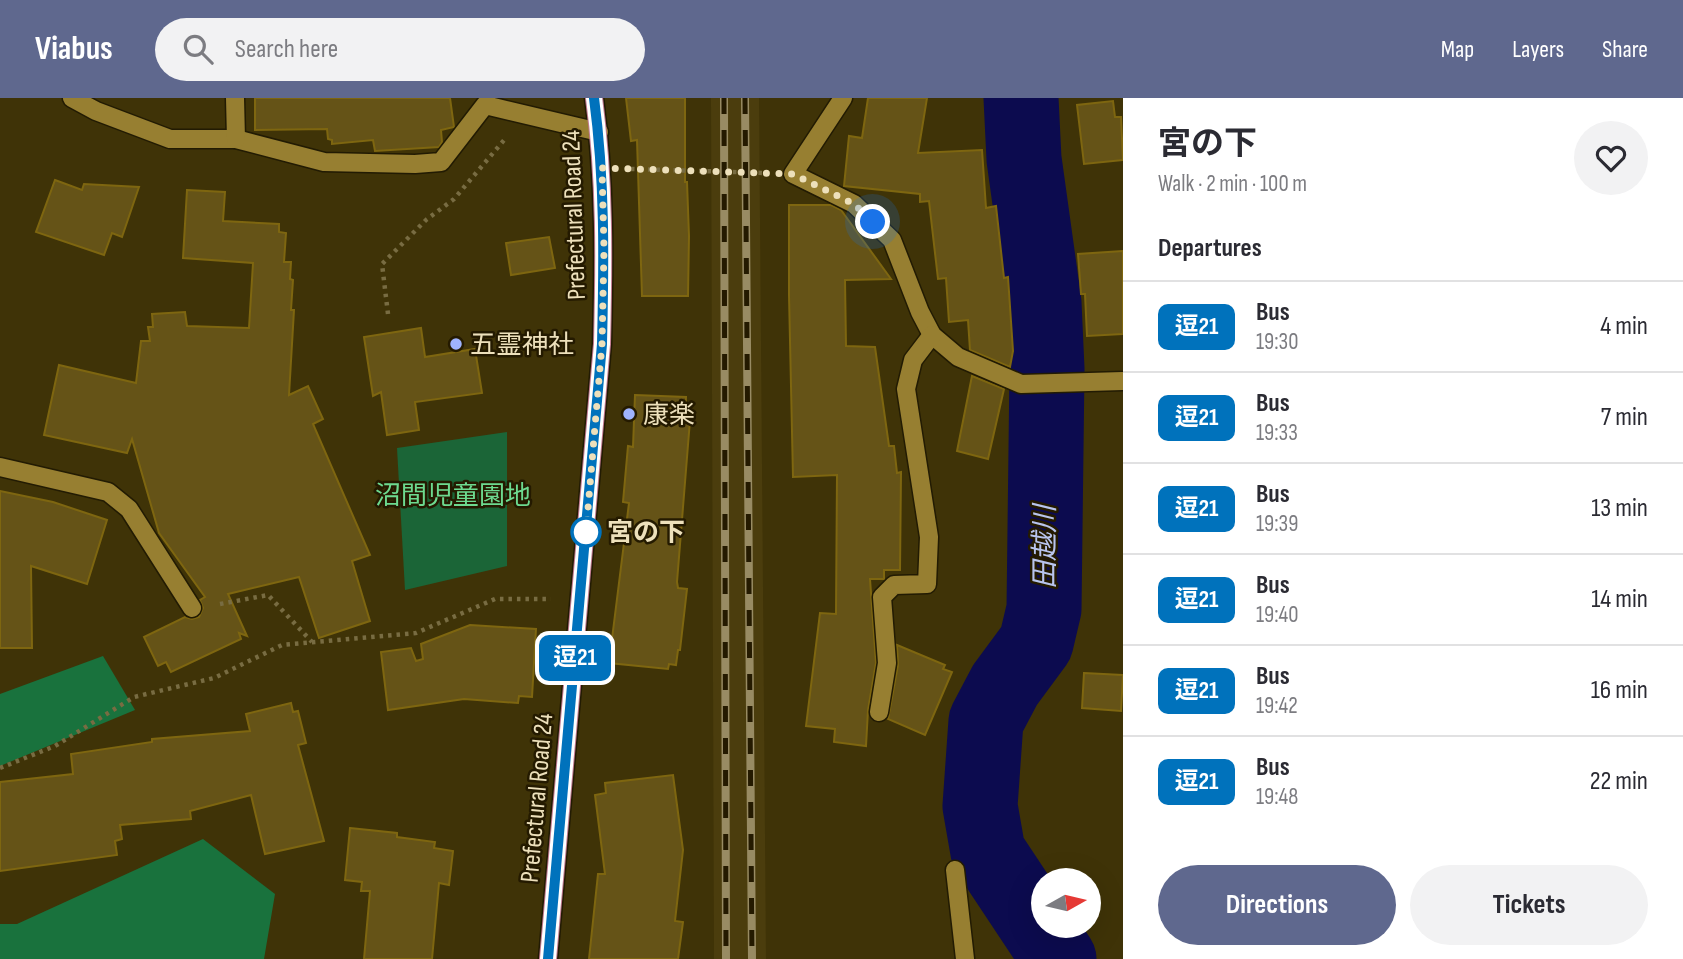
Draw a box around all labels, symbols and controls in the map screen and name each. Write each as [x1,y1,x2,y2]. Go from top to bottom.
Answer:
search box [155,18,645,81]
text: Viabus [35,29,113,69]
icon: search [179,30,217,68]
text: Search here [235,34,338,65]
text: Map [1441,35,1474,64]
text: Layers [1512,35,1564,64]
text: Share [1602,35,1648,64]
button: heart [1574,121,1648,195]
text: 宮の下 [1158,124,1257,164]
street label: Prefectural Road 24 [556,129,593,300]
text: Walk · 2 min · 100 m [1158,170,1307,198]
your location [855,204,890,239]
text: Departures [1158,233,1262,264]
text: Bus [1256,297,1290,328]
text: 4 min [1600,311,1648,342]
text: 逗21 [1175,312,1218,341]
text: 19:30 [1256,328,1298,356]
place label: 五霊神社 [470,330,574,361]
marker: 五霊神社 [448,336,464,352]
text: Bus [1256,388,1290,419]
place label: 康楽 [643,400,695,431]
text: 7 min [1601,402,1648,433]
text: 逗21 [1175,403,1218,432]
marker: 康楽 [621,406,637,422]
text: 19:33 [1256,419,1298,447]
text: Bus [1256,479,1290,510]
park label: 沼間児童園地 [375,481,531,512]
text: 13 min [1591,493,1648,524]
text: 逗21 [1175,494,1218,523]
water label: 田越川 [1029,502,1062,589]
text: 19:39 [1256,510,1298,538]
marker: 宮の下 [571,517,601,547]
place label: 宮の下 [607,518,685,549]
text: Bus [1256,570,1290,601]
text: 14 min [1591,584,1648,615]
text: 逗21 [1175,585,1218,614]
text: 19:40 [1256,601,1298,629]
line badge: 逗21 [535,635,615,681]
text: 逗21 [553,643,597,672]
text: Bus [1256,661,1290,692]
text: 16 min [1591,675,1648,706]
text: 逗21 [1175,676,1218,705]
text: 19:42 [1256,692,1298,720]
street label: Prefectural Road 24 [515,712,560,884]
text: Bus [1256,752,1290,783]
text: 22 min [1590,766,1648,797]
text: 逗21 [1175,767,1218,796]
text: 19:48 [1256,783,1298,811]
button: Directions [1158,865,1396,945]
button: Tickets [1410,865,1648,945]
north arrow [1031,868,1101,938]
map controls [1031,868,1101,938]

